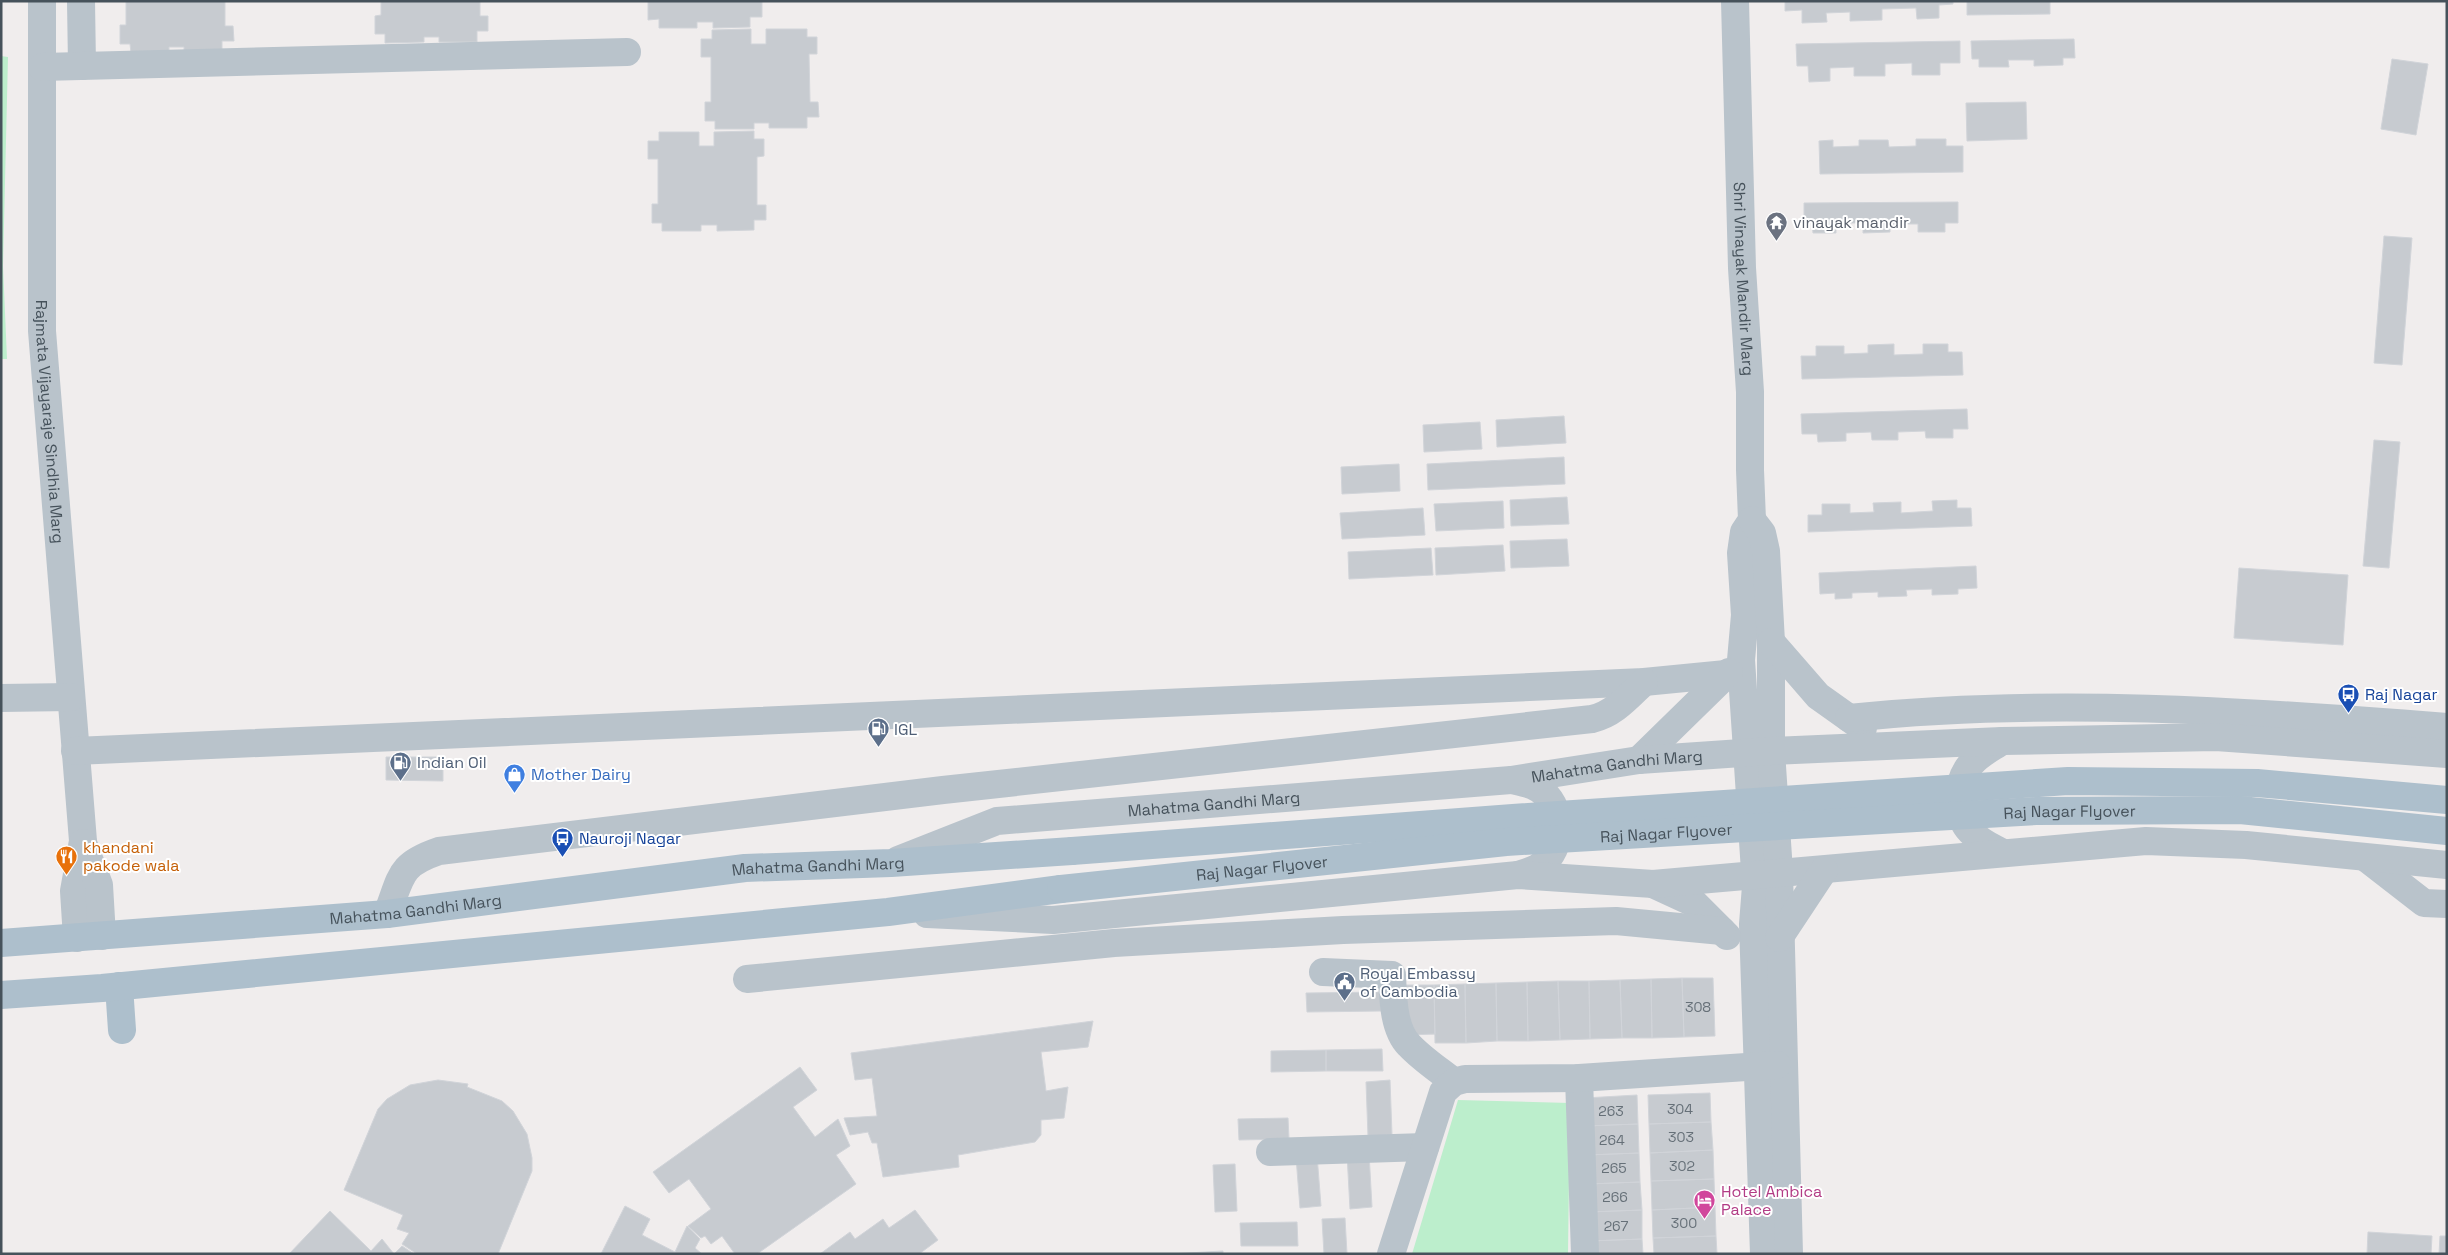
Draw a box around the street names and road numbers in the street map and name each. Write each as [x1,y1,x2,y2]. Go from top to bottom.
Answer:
street label: Shri Vinayak Mandir Marg [1729,182,1759,376]
street label: Rajmata Vijayaraje Sindhia Marg [32,300,70,544]
street label: Mahatma Gandhi Marg [1530,745,1703,787]
street label: Mahatma Gandhi Marg [1127,786,1301,821]
street label: Raj Nagar Flyover [2003,800,2136,823]
street label: Raj Nagar Flyover [1600,818,1733,847]
street label: Raj Nagar Flyover [1195,850,1329,885]
street label: Mahatma Gandhi Marg [730,852,905,880]
street label: Mahatma Gandhi Marg [329,889,503,929]

